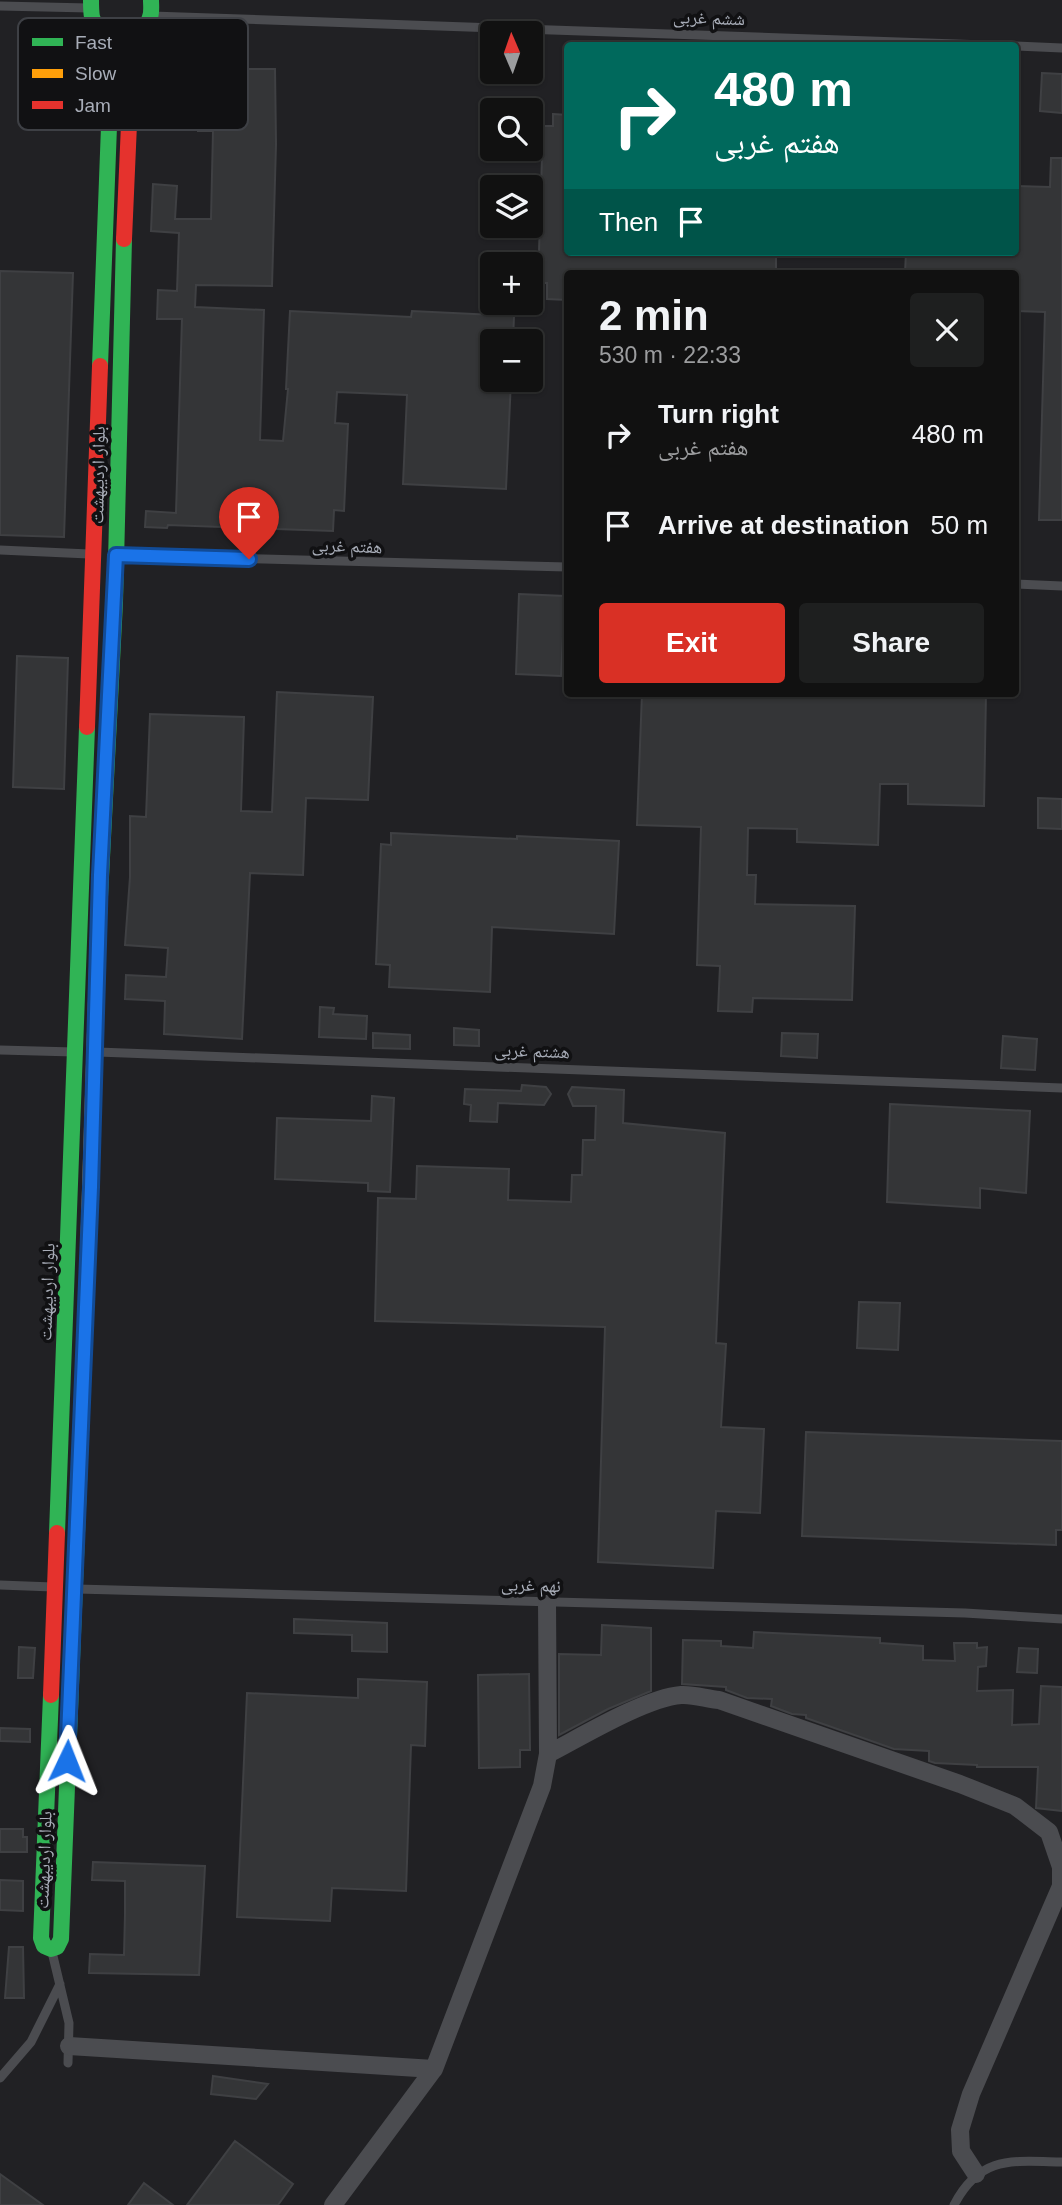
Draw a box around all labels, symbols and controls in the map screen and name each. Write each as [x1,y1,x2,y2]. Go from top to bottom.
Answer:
street label: ششم غربی [673,7,745,31]
legend [18,18,248,130]
north arrow [480,21,542,84]
map controls [480,21,543,392]
text: Fast [75,32,113,53]
text: 480 m [714,62,853,116]
text: Slow [75,63,116,84]
icon: right [599,70,690,161]
text: Jam [75,95,111,116]
button: search [480,98,543,161]
text: هفتم غربی [714,124,840,160]
button: layers [480,175,543,238]
icon: arrive [672,203,710,241]
text: Then [599,207,658,237]
button: + [480,252,543,315]
text: 2 min [599,292,709,339]
button: close [910,293,984,367]
button: − [480,329,543,392]
text: 530 m · 22:33 [599,342,741,368]
text: Turn right [658,399,779,429]
icon: right [599,416,637,454]
text: 480 m [912,419,984,449]
street label: بلوار اردیبهشت [87,426,109,524]
text: هفتم غربی [658,434,748,460]
pin [219,487,279,559]
icon: arrive [230,498,268,536]
icon: arrive [599,507,637,545]
text: Arrive at destination [658,510,909,540]
text: 50 m [930,510,988,540]
street label: هفتم غربی [311,535,383,559]
button: Exit [599,603,785,683]
button: Share [799,603,984,683]
street label: هشتم غربی [494,1040,570,1064]
street label: بلوار اردیبهشت [35,1243,59,1341]
street label: نهم غربی [501,1574,561,1598]
position arrow [30,1724,104,1798]
street label: بلوار اردیبهشت [32,1811,56,1909]

